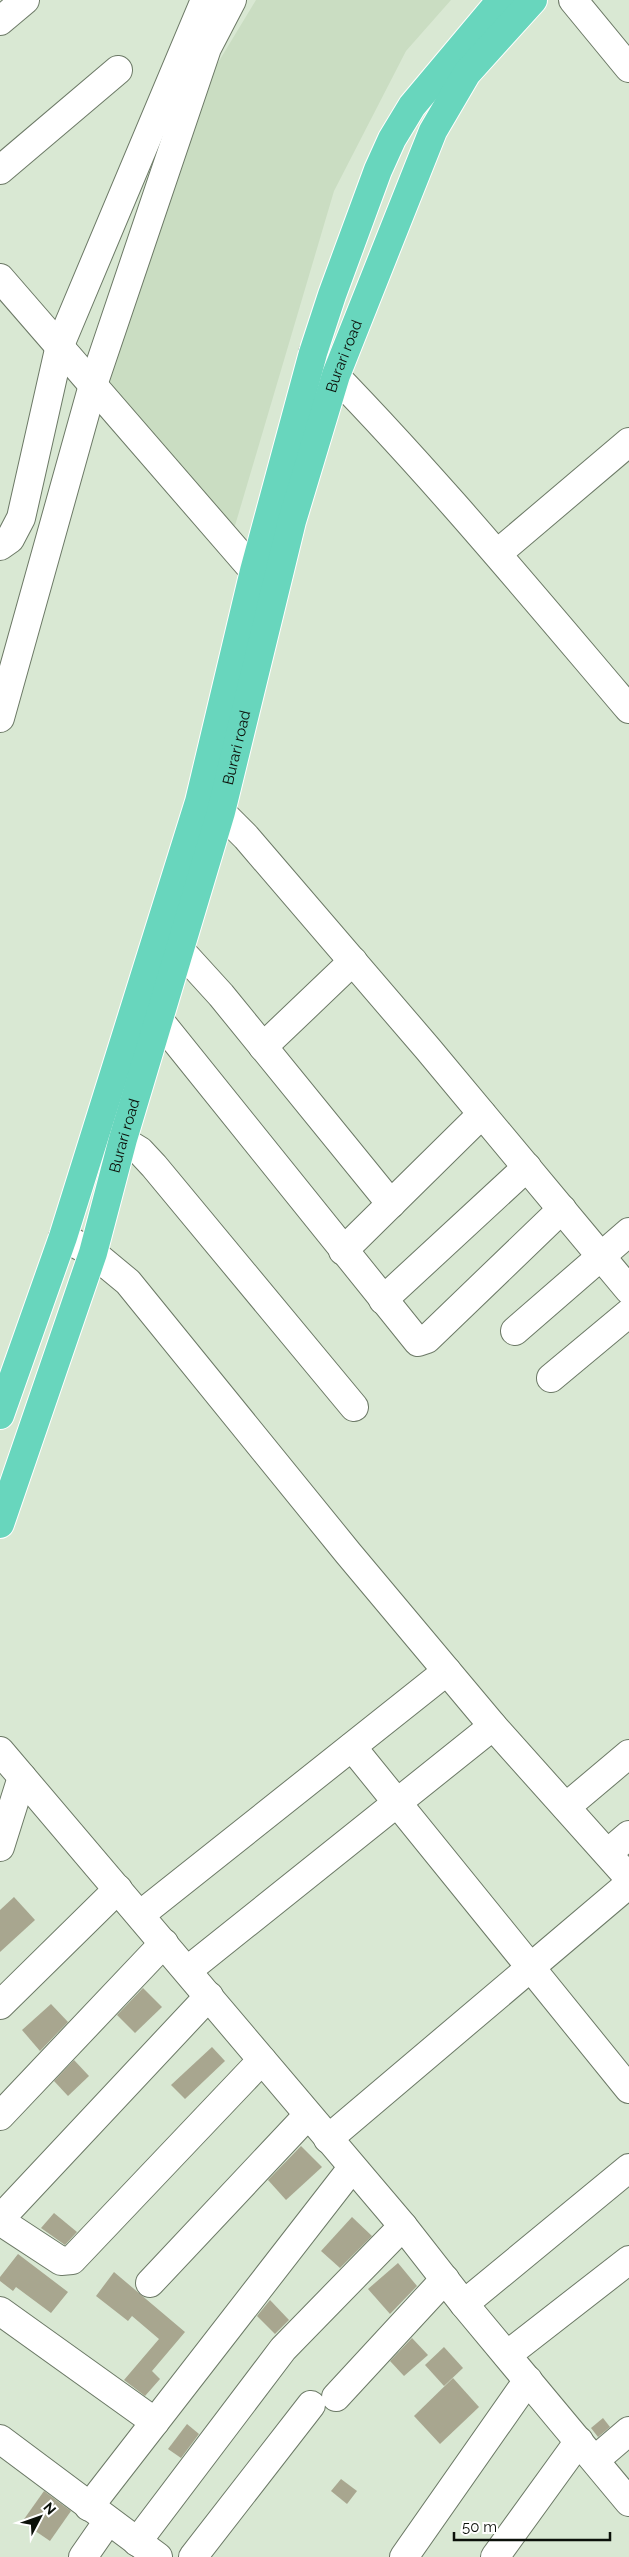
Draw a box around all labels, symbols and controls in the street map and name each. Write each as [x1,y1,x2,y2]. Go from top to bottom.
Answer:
street label: Burari road [322,317,366,395]
street label: Burari road [219,708,254,787]
street label: Burari road [106,1096,144,1175]
north arrow [15,2492,65,2542]
text: N [40,2499,59,2518]
scale bar [454,2510,610,2542]
text: 50 m [462,2518,497,2536]

